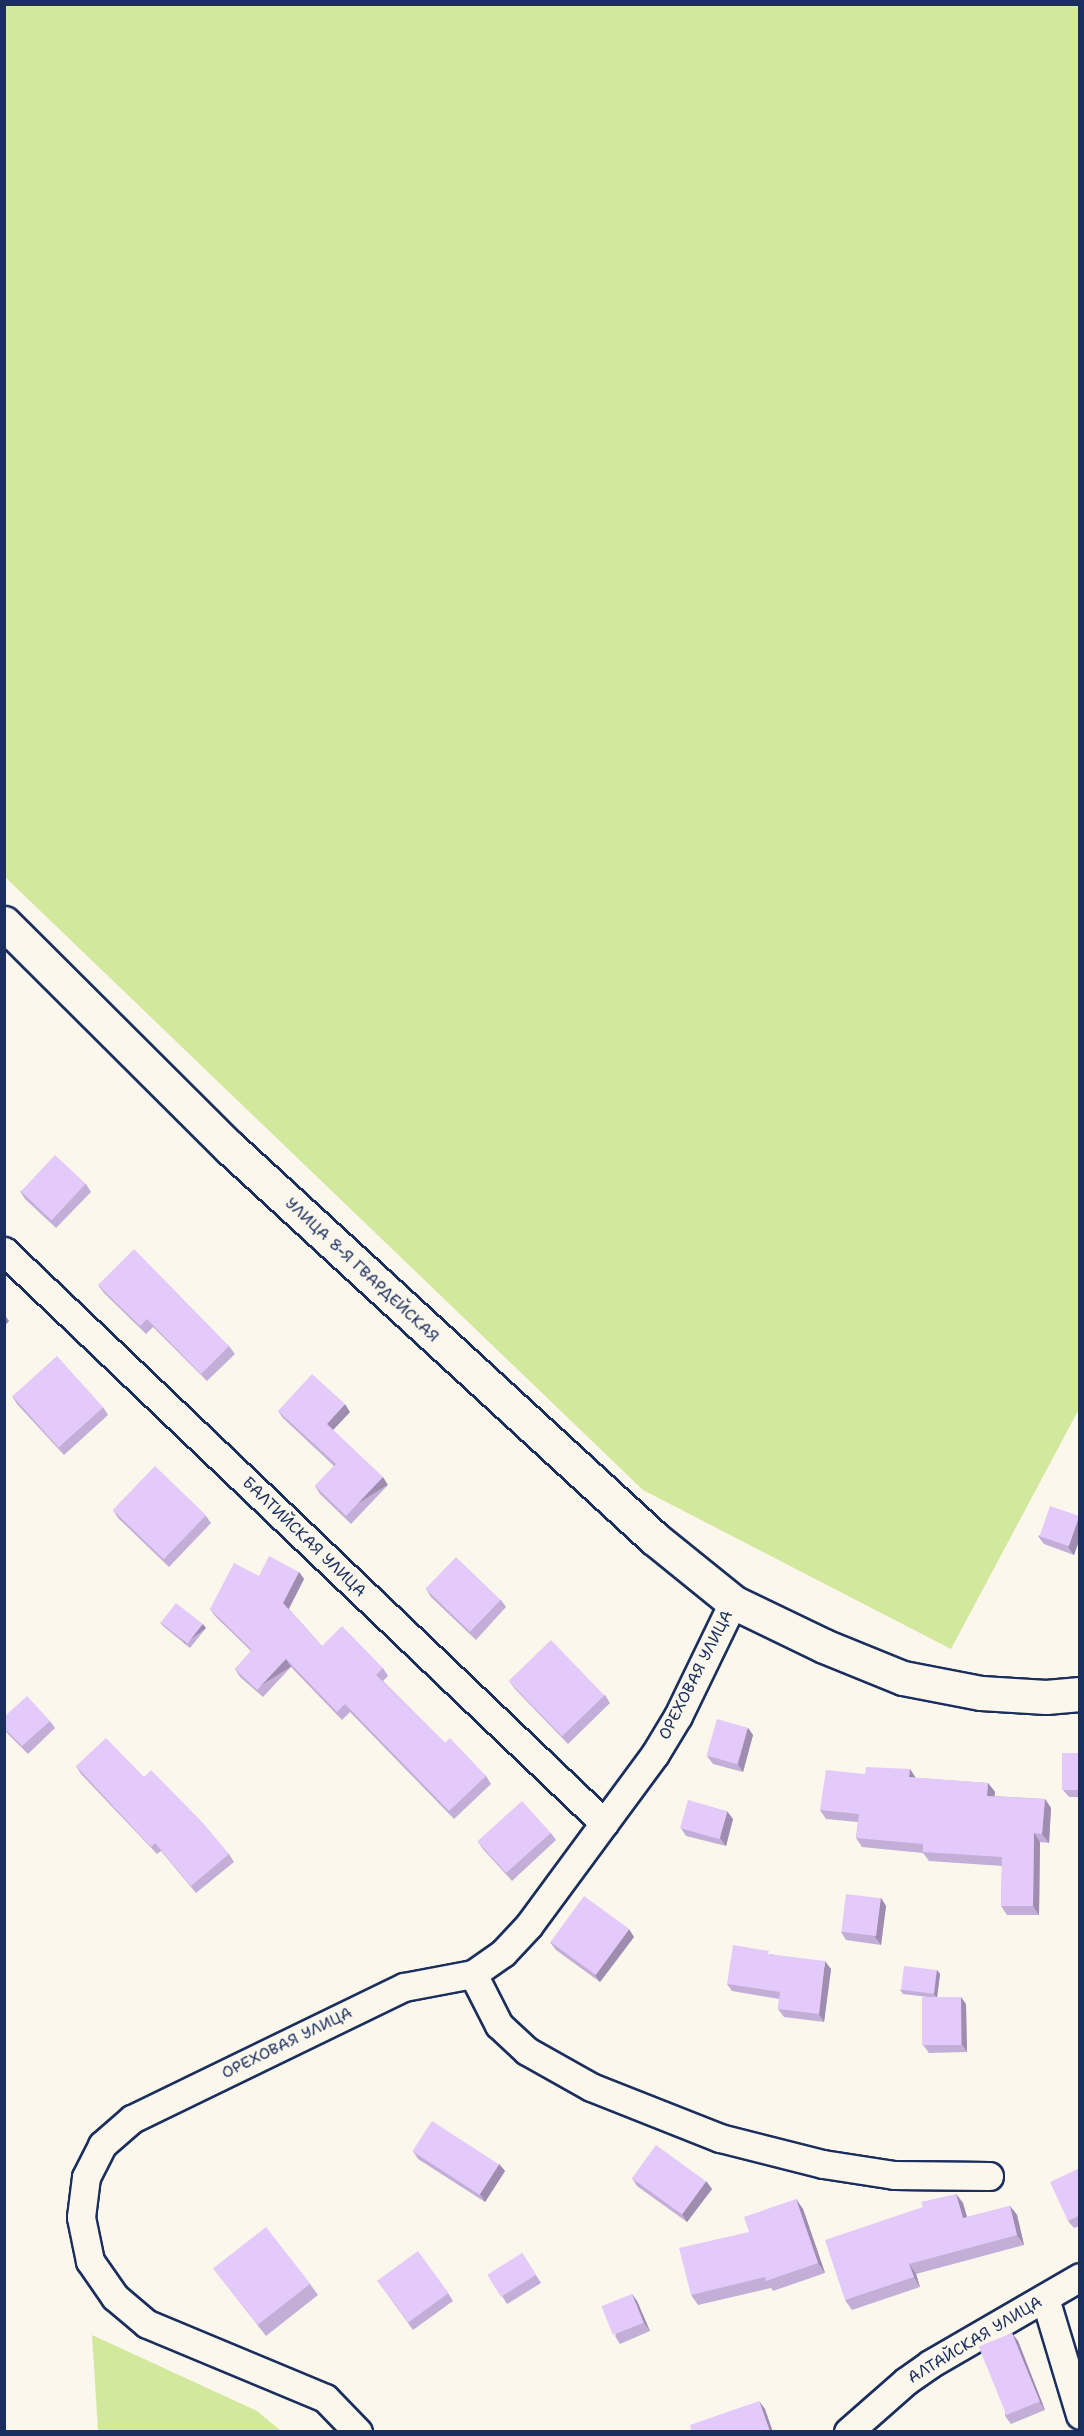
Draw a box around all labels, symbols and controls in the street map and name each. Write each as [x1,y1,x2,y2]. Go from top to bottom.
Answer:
street label: УЛИЦА 8-Я ГВАРДЕЙСКАЯ [281,1194,443,1346]
street label: БАЛТИЙСКАЯ УЛИЦА [238,1473,370,1601]
street label: ОРЕХОВАЯ УЛИЦА [655,1607,737,1743]
street label: ОРЕХОВАЯ УЛИЦА [219,2003,355,2083]
street label: АЛТАЙСКАЯ УЛИЦА [904,2292,1046,2388]

